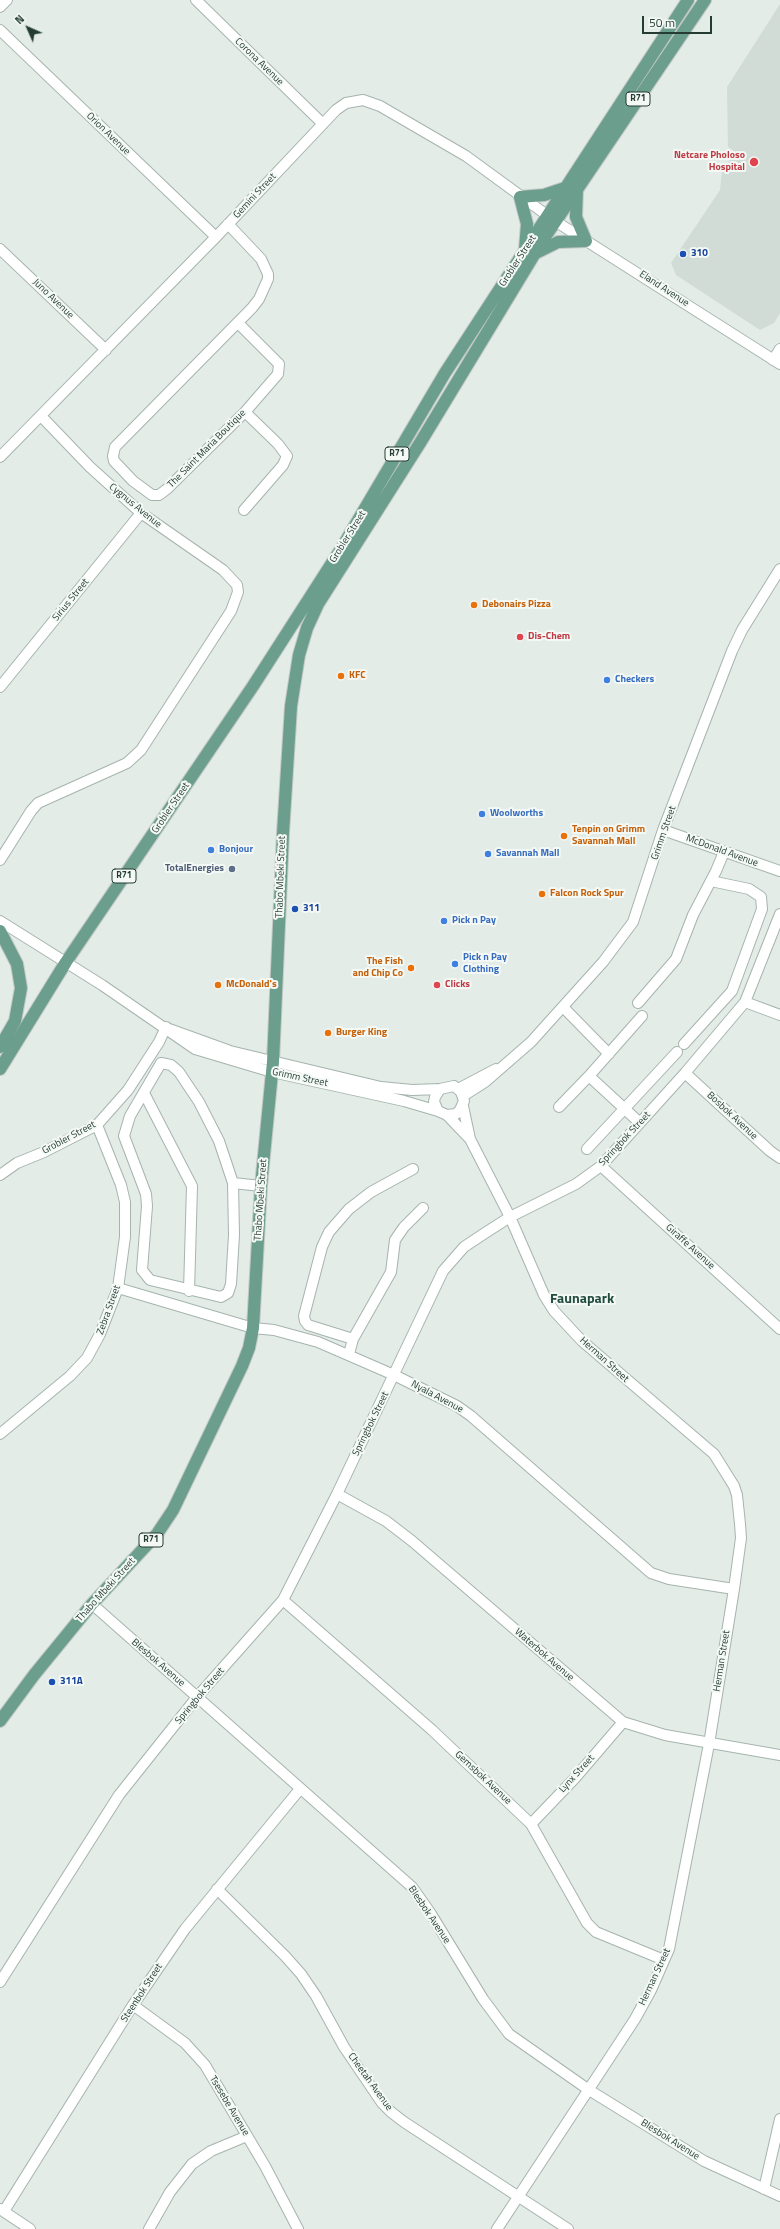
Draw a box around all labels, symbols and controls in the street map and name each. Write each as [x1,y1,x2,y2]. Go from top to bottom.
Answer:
north arrow [8,8,48,48]
scale bar [644,8,714,34]
text: N [11,11,28,28]
text: 50 m [649,13,675,32]
street label: Corona Avenue [232,36,286,88]
road number: R71 [626,92,650,106]
street label: Orion Avenue [84,110,132,158]
place label: Netcare Pholoso Hospital [674,150,745,174]
marker: Netcare Pholoso Hospital [748,156,760,168]
street label: Gemini Street [231,171,279,221]
street label: Grobler Street [497,233,539,289]
place label: 310 [691,248,708,260]
marker: 310 [678,249,688,259]
street label: Eland Avenue [637,268,691,310]
street label: Juno Avenue [30,277,76,321]
street label: The Saint Maria Boutique [165,407,249,491]
road number: R71 [385,447,409,461]
street label: Cygnus Avenue [106,481,164,531]
street label: Grobler Street [327,509,369,565]
street label: Sirius Street [50,576,92,624]
place label: Debonairs Pizza [482,599,551,611]
marker: Debonairs Pizza [469,600,479,610]
place label: Dis-Chem [528,631,570,643]
marker: Dis-Chem [515,632,525,642]
place label: KFC [349,670,366,682]
marker: KFC [336,671,346,681]
place label: Checkers [615,674,654,686]
marker: Checkers [602,675,612,685]
street label: Grobler Street [150,780,192,836]
street label: Grimm Street [649,804,679,862]
place label: Woolworths [490,808,543,820]
marker: Woolworths [477,809,487,819]
place label: Tenpin on Grimm Savannah Mall [572,824,645,848]
marker: Tenpin on Grimm Savannah Mall [559,831,569,841]
street label: McDonald Avenue [684,832,760,870]
street label: Thabo Mbeki Street [274,836,288,918]
place label: Bonjour [219,844,253,856]
marker: Bonjour [206,845,216,855]
place label: Savannah Mall [496,848,560,860]
marker: Savannah Mall [483,849,493,859]
place label: TotalEnergies [165,863,224,875]
marker: TotalEnergies [227,864,237,874]
road number: R71 [112,869,136,883]
place label: Falcon Rock Spur [550,888,624,900]
marker: Falcon Rock Spur [537,889,547,899]
place label: 311 [303,903,320,915]
marker: 311 [290,904,300,914]
place label: Pick n Pay [452,915,496,927]
marker: Pick n Pay [439,916,449,926]
place label: Pick n Pay Clothing [463,952,507,976]
place label: The Fish and Chip Co [353,956,403,980]
marker: Pick n Pay Clothing [450,959,460,969]
marker: The Fish and Chip Co [406,963,416,973]
place label: McDonald's [226,979,277,991]
place label: Clicks [445,979,470,991]
marker: McDonald's [213,980,223,990]
marker: Clicks [432,980,442,990]
place label: Burger King [336,1027,387,1039]
marker: Burger King [323,1028,333,1038]
street label: Grimm Street [271,1066,329,1090]
street label: Bosbok Avenue [704,1089,760,1143]
street label: Springbok Street [597,1109,653,1169]
street label: Grobler Street [40,1119,98,1157]
street label: Thabo Mbeki Street [252,1159,270,1241]
street label: Giraffe Avenue [663,1222,717,1272]
street label: Zebra Street [94,1284,124,1336]
district label: Faunapark [550,1292,614,1308]
street label: Herman Street [577,1335,631,1385]
street label: Nyala Avenue [409,1378,465,1416]
street label: Springbok Street [350,1390,392,1458]
road number: R71 [139,1533,163,1547]
street label: Thabo Mbeki Street [74,1555,138,1625]
street label: Waterbok Avenue [512,1626,576,1684]
street label: Herman Street [711,1629,733,1693]
street label: Blesbok Avenue [129,1637,187,1689]
street label: Springbok Street [173,1665,227,1727]
place label: 311A [60,1676,83,1688]
marker: 311A [47,1677,57,1687]
street label: Gemsbok Avenue [452,1749,514,1807]
street label: Lynx Street [557,1753,597,1795]
street label: Blesbok Avenue [405,1884,453,1946]
street label: Herman Street [636,1946,674,2008]
street label: Steenbok Street [119,1961,165,2025]
street label: Cheetah Avenue [345,2051,395,2113]
street label: Tsesebe Avenue [206,2074,252,2138]
street label: Blesbok Avenue [638,2117,702,2163]

